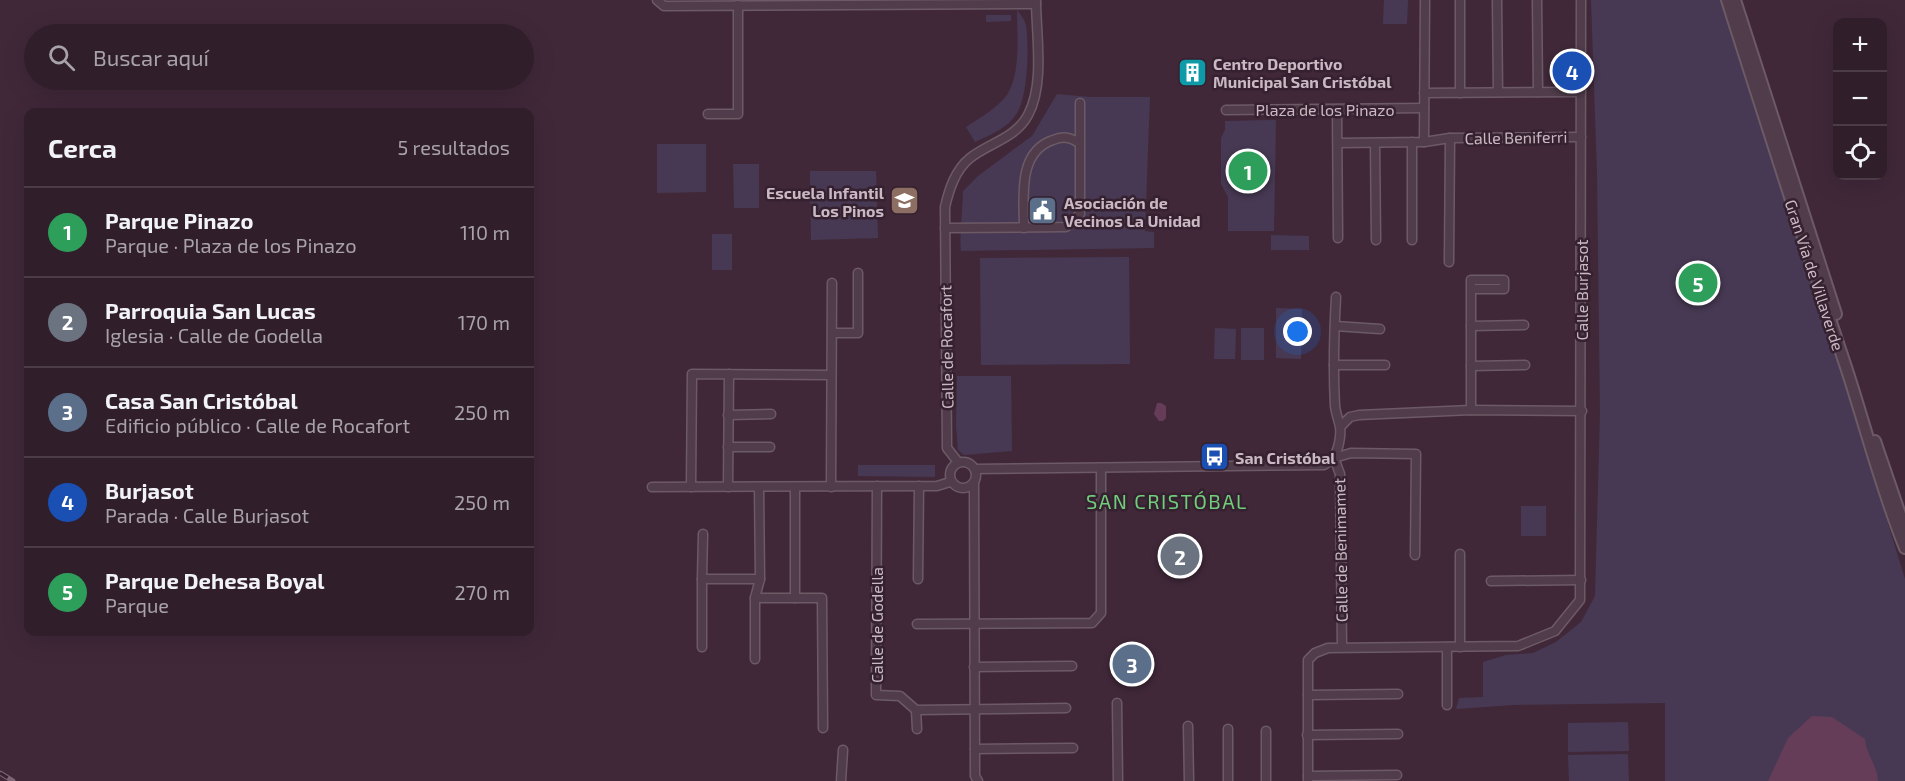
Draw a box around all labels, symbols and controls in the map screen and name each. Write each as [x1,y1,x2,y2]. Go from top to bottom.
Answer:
map controls [1833,18,1887,180]
button: + [1833,18,1887,72]
search box [24,24,534,90]
icon: search [45,41,78,74]
text: Buscar aquí [93,44,209,70]
pin: 4 [1552,48,1592,94]
place label: Centro Deportivo Municipal San Cristóbal [1213,54,1392,91]
building icon: Centro Deportivo Municipal San Cristóbal [1176,56,1208,88]
button: − [1833,72,1887,126]
street label: Plaza de los Pinazo [1255,100,1395,119]
button: locate [1833,126,1887,180]
street label: Calle Beniferri [1464,127,1568,147]
text: Cerca [48,132,117,163]
text: 5 resultados [397,135,510,159]
pin: 1 [1228,148,1268,194]
place label: Escuela Infantil Los Pinos [766,183,885,220]
school or university icon: Escuela Infantil Los Pinos [889,185,921,217]
place label: Asociación de Vecinos La Unidad [1064,193,1201,230]
public building icon: Asociación de Vecinos La Unidad [1027,195,1059,227]
street label: Gran Vía de Villaverde [1782,197,1848,353]
text: Parque Pinazo [105,207,253,233]
text: 1 [63,220,72,244]
text: 110 m [460,220,510,244]
text: Parque · Plaza de los Pinazo [105,233,357,257]
street label: Calle Burjasot [1572,239,1592,341]
pin: 5 [1678,260,1718,306]
street label: Calle de Rocafort [935,285,957,409]
text: Parroquia San Lucas [105,297,316,323]
text: 2 [62,310,73,334]
text: 170 m [458,310,510,334]
your location [1283,317,1312,346]
text: Iglesia · Calle de Godella [105,323,323,347]
text: Casa San Cristóbal [105,387,298,413]
text: 3 [62,400,73,424]
text: 250 m [454,400,510,424]
text: Edificio público · Calle de Rocafort [105,413,410,437]
bus stop icon: San Cristóbal [1198,441,1230,473]
place label: San Cristóbal [1235,448,1336,467]
text: Burjasot [105,477,194,503]
street label: Calle de Benimamet [1329,478,1351,622]
district label: SAN CRISTÓBAL [1086,489,1248,513]
text: 4 [61,490,74,514]
text: 250 m [454,490,510,514]
text: Parada · Calle Burjasot [105,503,309,527]
pin: 2 [1160,534,1200,578]
text: Parque Dehesa Boyal [105,567,324,593]
street label: Calle de Godella [867,567,886,683]
text: 5 [62,580,73,604]
text: 270 m [454,580,510,604]
text: Parque [105,593,169,617]
pin: 3 [1112,642,1152,686]

